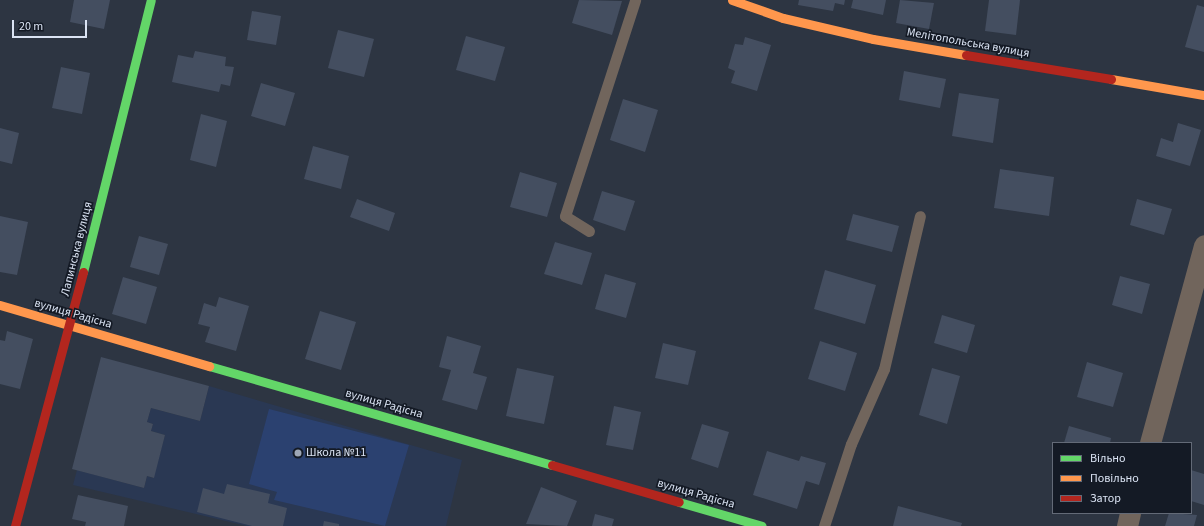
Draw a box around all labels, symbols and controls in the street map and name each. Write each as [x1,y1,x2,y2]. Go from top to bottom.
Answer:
scale bar [14,12,89,38]
text: 20 m [19,18,43,35]
street label: Мелітопольська вулиця [905,25,1031,61]
street label: Лапинська вулиця [58,200,96,298]
street label: вулиця Радісна [33,296,113,332]
street label: вулиця Радісна [344,386,424,422]
legend [1052,442,1192,514]
place label: Школа №11 [306,446,366,460]
marker: Школа №11 [293,448,303,458]
text: Вільно [1090,450,1126,467]
text: Повільно [1090,470,1139,487]
street label: вулиця Радісна [656,476,736,512]
text: Затор [1090,490,1121,507]

